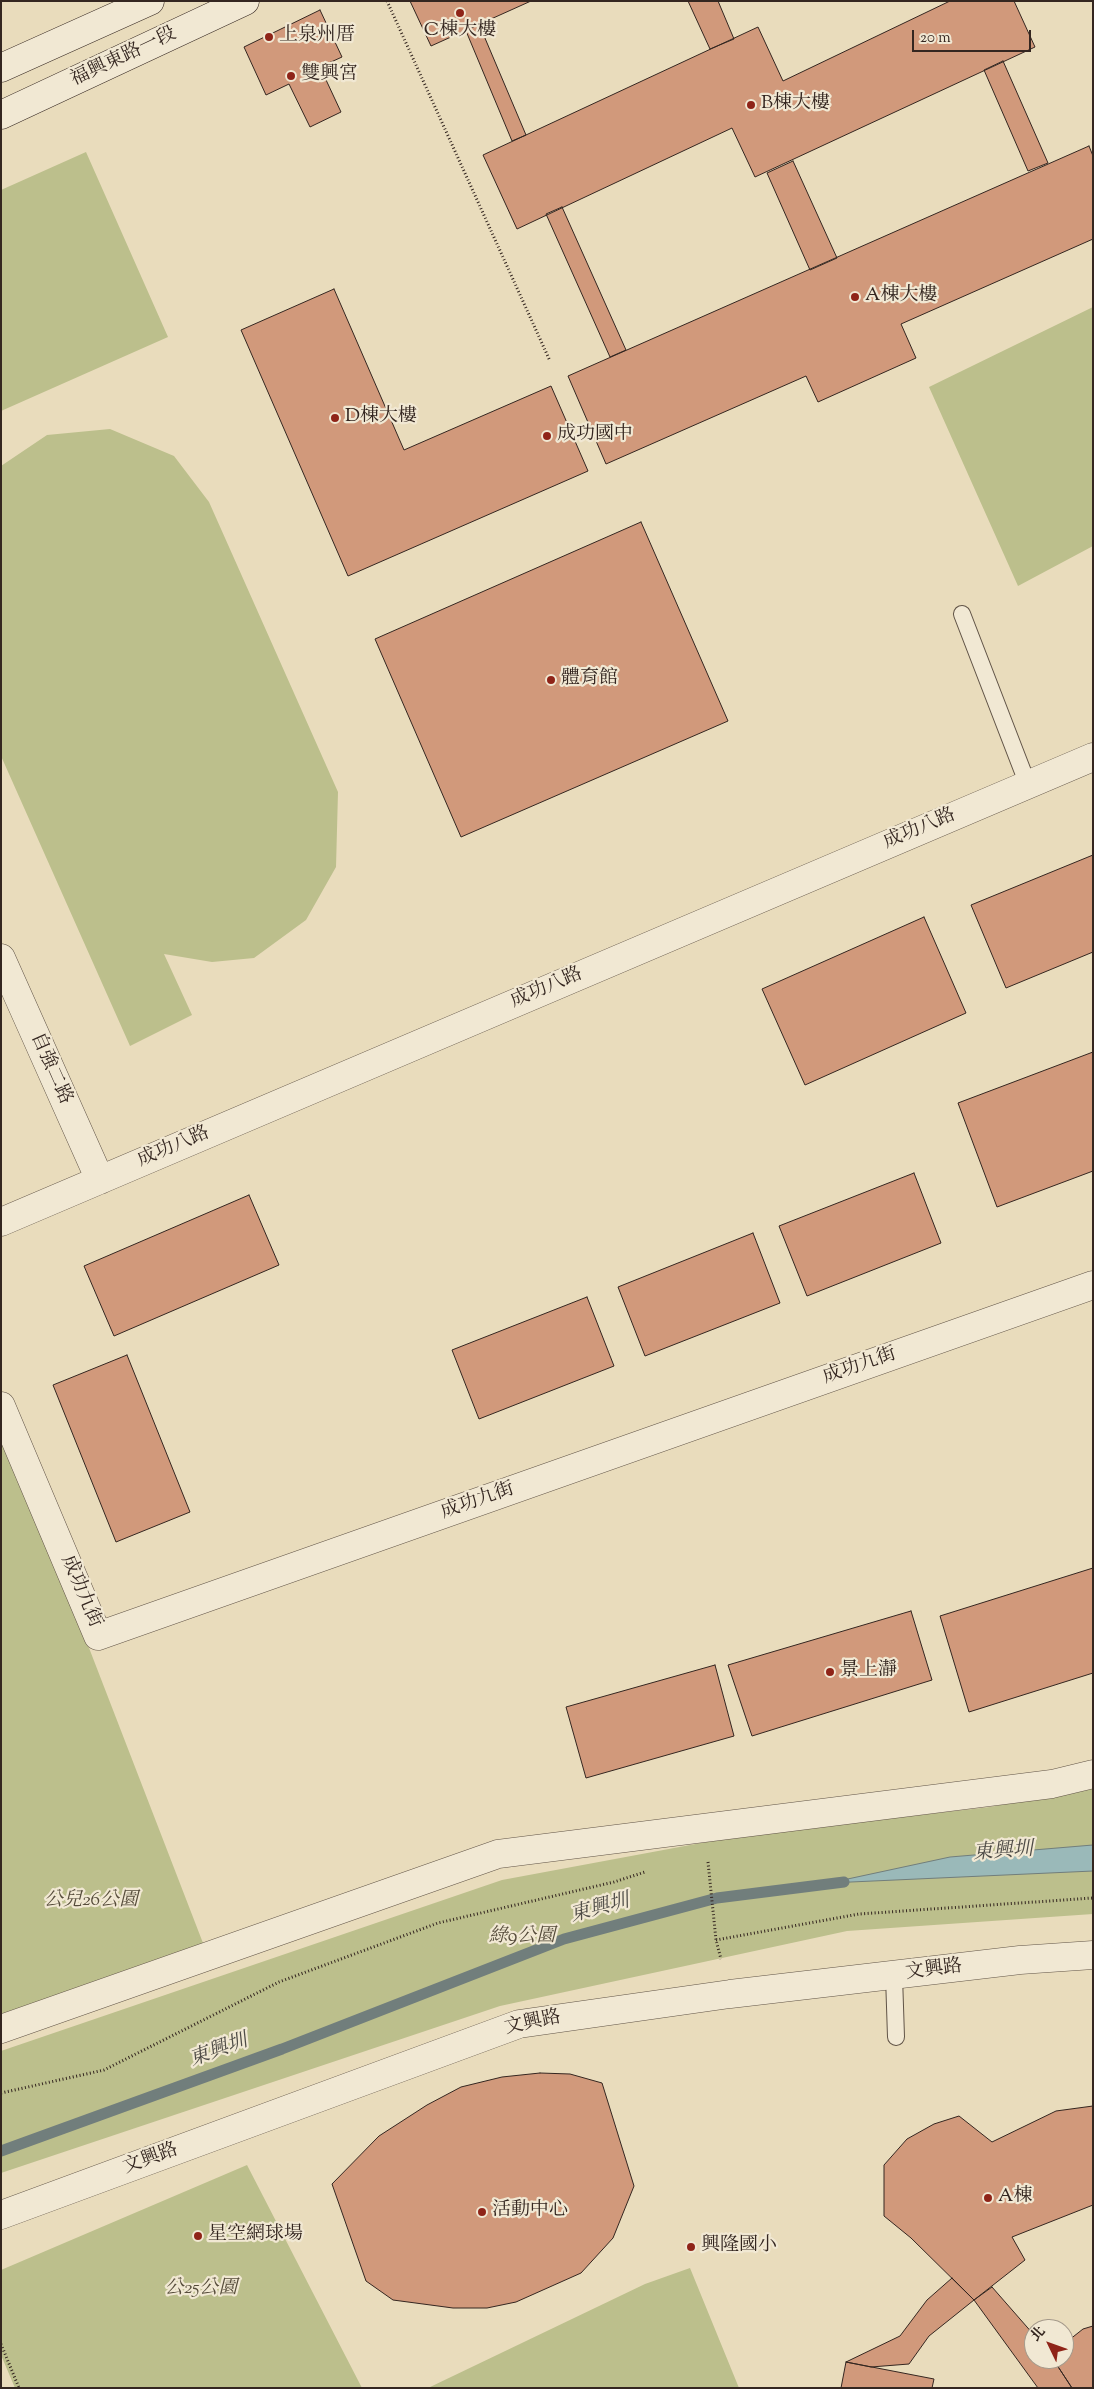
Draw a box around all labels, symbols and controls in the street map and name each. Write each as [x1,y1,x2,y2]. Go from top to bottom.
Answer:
marker: C棟大樓 [454,7,466,19]
scale bar [914,20,1033,52]
place label: C棟大樓 [424,21,496,43]
street label: 福興東路一段 [68,24,180,92]
place label: 上泉州厝 [279,26,355,48]
text: 20 m [920,28,951,49]
marker: 上泉州厝 [263,31,275,43]
place label: 雙興宮 [301,65,358,87]
marker: 雙興宮 [285,70,297,82]
place label: B棟大樓 [761,94,830,116]
marker: B棟大樓 [745,99,757,111]
place label: A棟大樓 [865,286,937,308]
marker: A棟大樓 [849,291,861,303]
place label: D棟大樓 [345,407,417,429]
marker: D棟大樓 [329,412,341,424]
place label: 成功國中 [557,425,633,447]
marker: 成功國中 [541,430,553,442]
place label: 體育館 [561,669,618,691]
marker: 體育館 [545,674,557,686]
street label: 成功八路 [881,805,959,855]
street label: 成功八路 [508,964,586,1014]
street label: 自強二路 [24,1030,76,1108]
street label: 成功八路 [135,1123,213,1173]
street label: 成功九街 [820,1344,900,1390]
street label: 成功九街 [438,1479,518,1525]
street label: 成功九街 [55,1553,105,1631]
place label: 景上瀞 [840,1661,897,1683]
marker: 景上瀞 [824,1666,836,1678]
water label: 東興圳 [972,1839,1034,1867]
park label: 公兒26公園 [44,1891,138,1913]
water label: 東興圳 [568,1891,632,1929]
park label: 綠9公園 [489,1927,555,1949]
street label: 文興路 [904,1956,964,1986]
street label: 文興路 [503,2007,563,2041]
water label: 東興圳 [187,2030,251,2074]
street label: 文興路 [120,2140,182,2180]
place label: A棟 [998,2187,1032,2209]
marker: A棟 [982,2192,994,2204]
place label: 活動中心 [492,2201,568,2223]
marker: 活動中心 [476,2206,488,2218]
place label: 星空網球場 [208,2225,303,2247]
marker: 星空網球場 [192,2230,204,2242]
place label: 興隆國小 [701,2236,777,2258]
marker: 興隆國小 [685,2241,697,2253]
park label: 公25公園 [165,2279,237,2301]
north arrow [1024,2319,1074,2369]
text: 北 [1026,2323,1051,2347]

